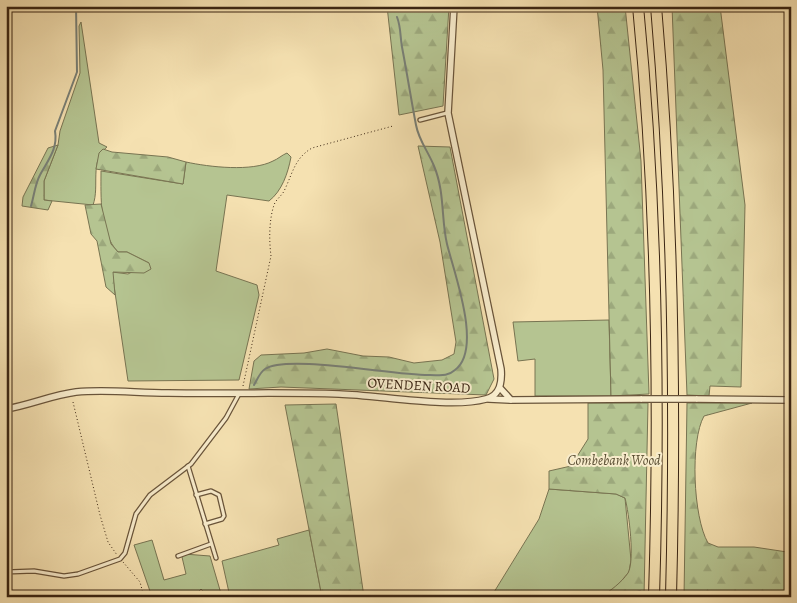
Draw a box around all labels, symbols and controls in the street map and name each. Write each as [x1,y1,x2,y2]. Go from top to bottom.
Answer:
street label: OVENDEN ROAD [367,373,471,398]
park label: Combebank Wood [567,451,661,470]

